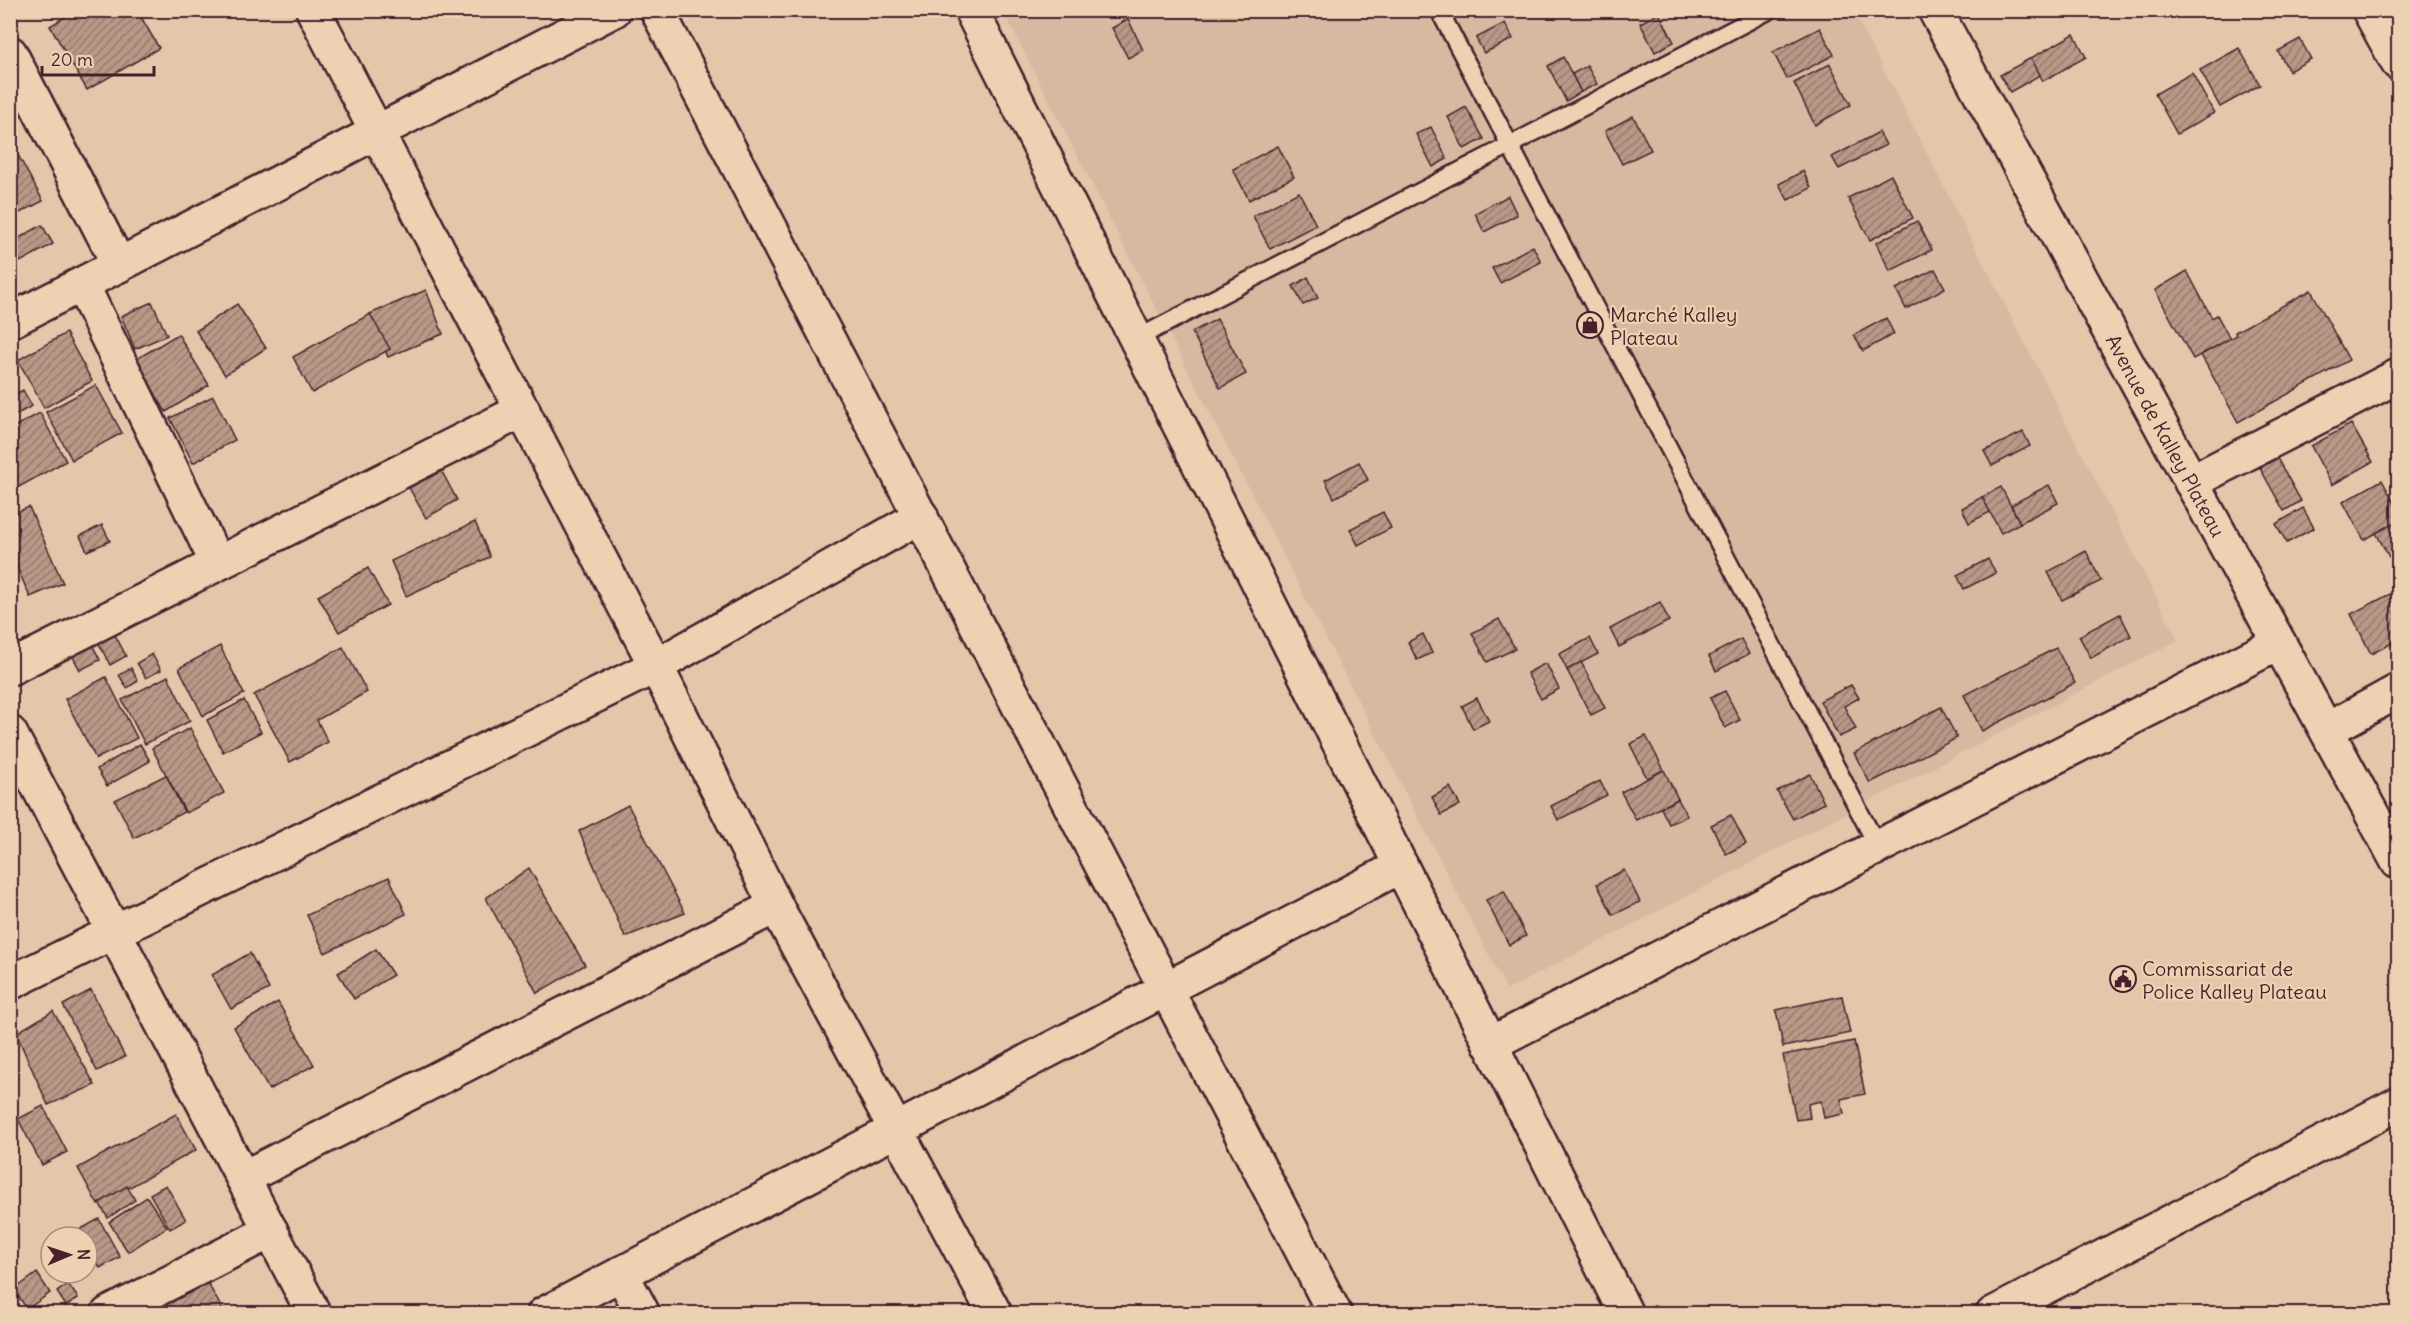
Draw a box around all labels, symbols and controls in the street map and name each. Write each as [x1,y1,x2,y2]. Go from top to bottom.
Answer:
scale bar [42,39,154,77]
text: 20 m [51,48,93,71]
place label: Marché Kalley Plateau [1610,302,1737,350]
shop icon: Marché Kalley Plateau [1575,310,1605,340]
street label: Avenue de Kalley Plateau [2101,330,2231,541]
place label: Commissariat de Police Kalley Plateau [2142,956,2327,1004]
public building icon: Commissariat de Police Kalley Plateau [2108,964,2138,994]
north arrow [39,1225,99,1285]
text: N [74,1249,94,1260]

